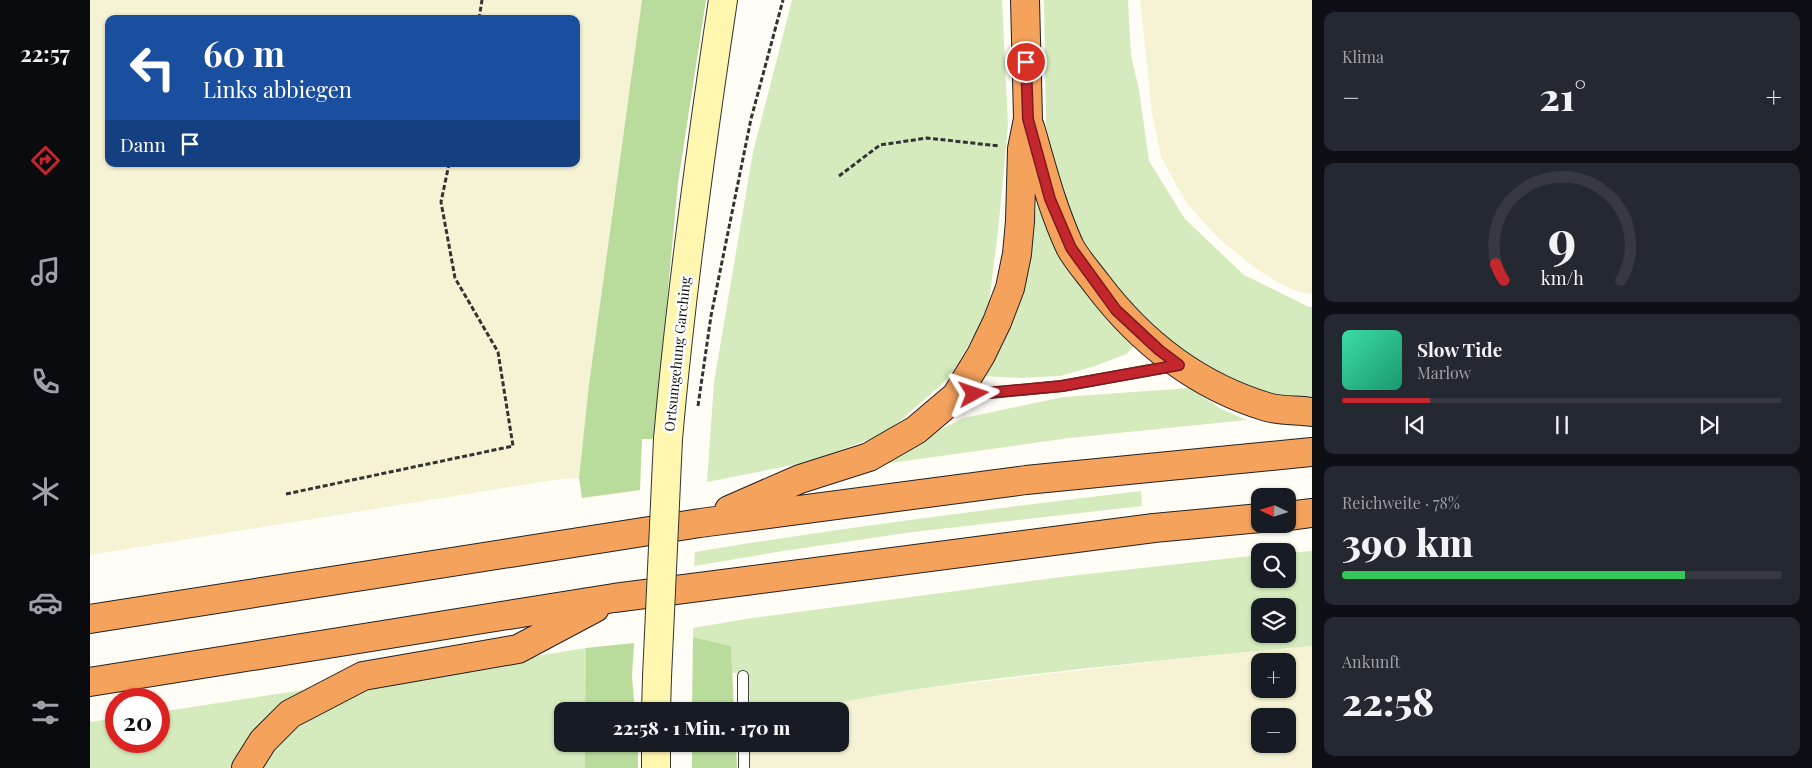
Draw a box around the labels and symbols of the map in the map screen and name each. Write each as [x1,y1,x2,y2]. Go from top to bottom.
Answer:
pin [1005,41,1047,83]
street label: Ortsumgehung Garching [659,275,695,432]
position arrow [947,367,999,419]
north arrow [1251,488,1296,532]
speed limit sign: 20 [105,688,170,753]

